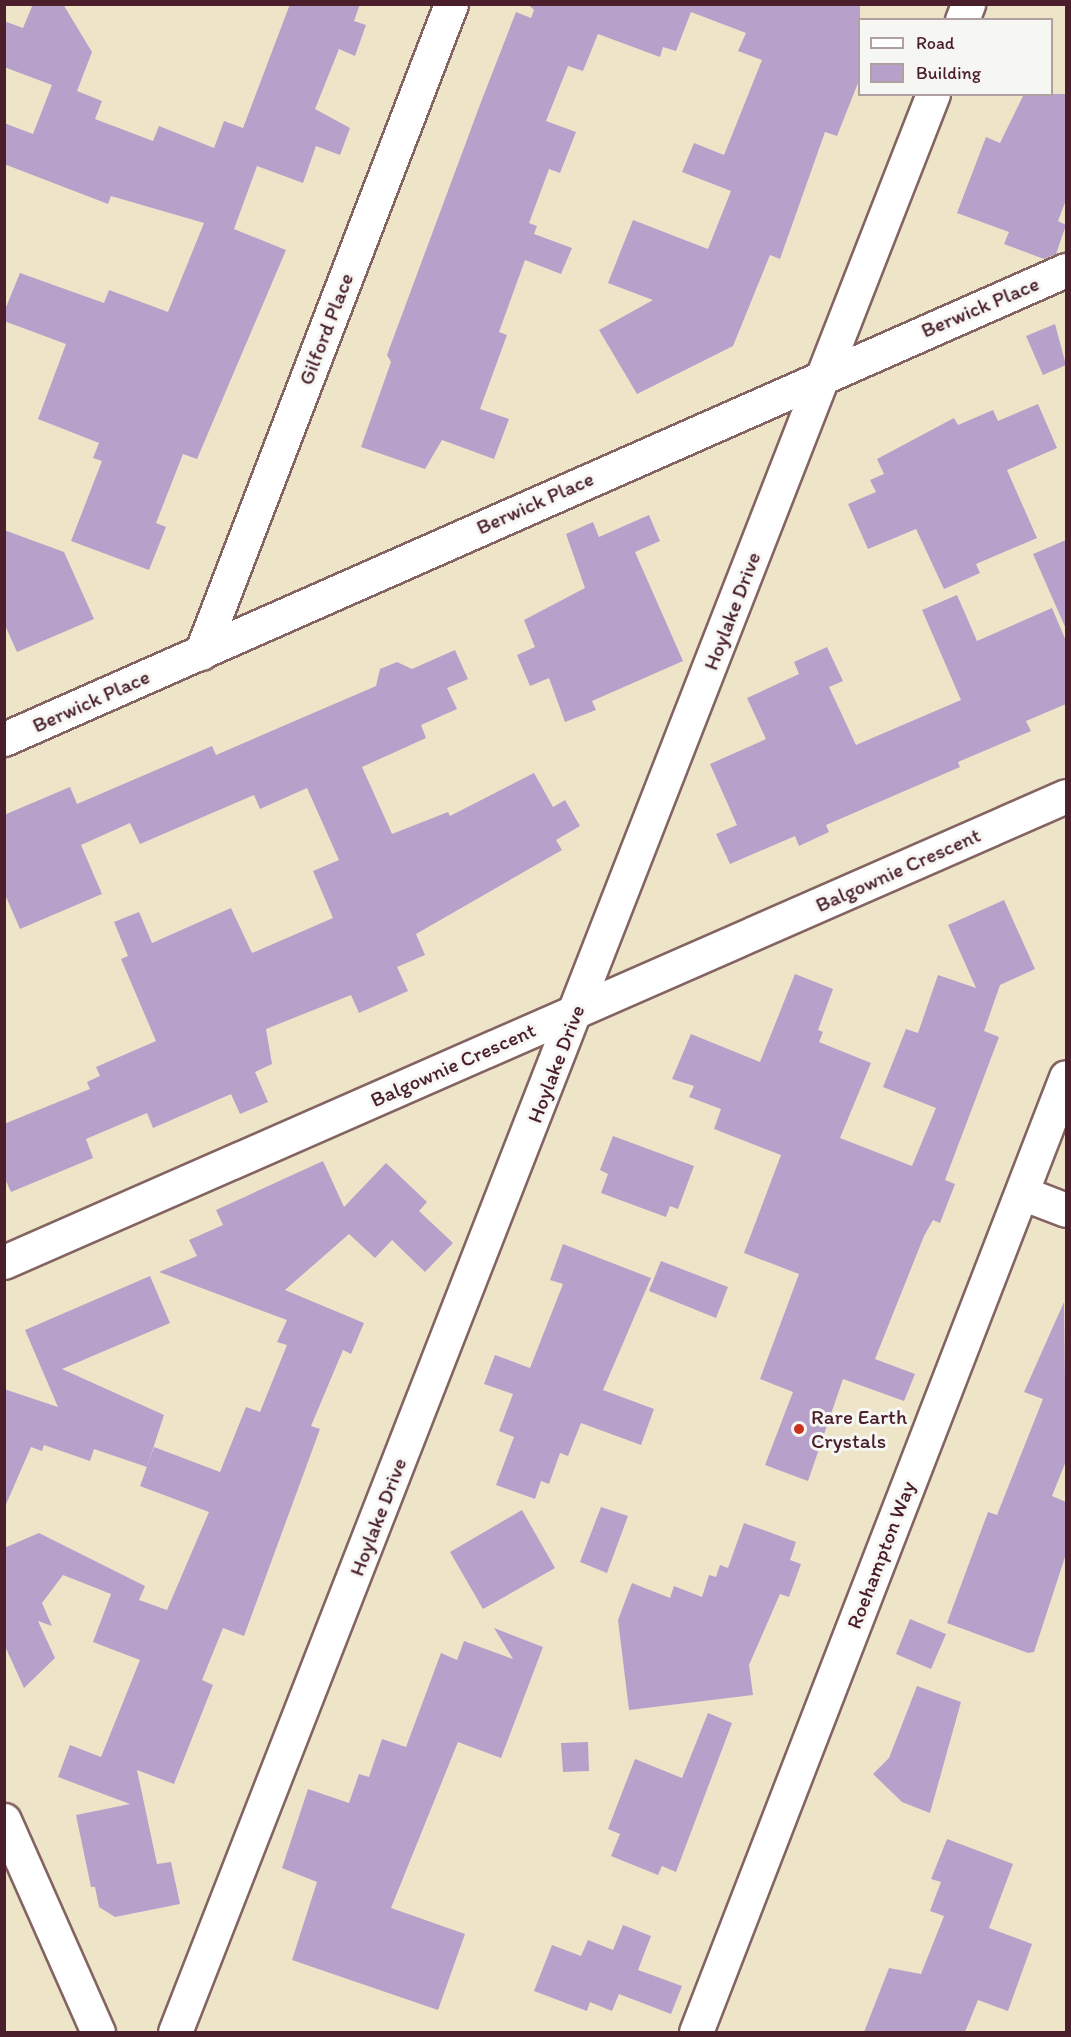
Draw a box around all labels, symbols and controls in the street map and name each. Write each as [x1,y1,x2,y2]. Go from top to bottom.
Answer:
legend [858,18,1053,96]
text: Road [916,32,955,54]
text: Building [916,62,981,84]
street label: Gilford Place [293,270,359,388]
street label: Berwick Place [917,271,1043,343]
street label: Berwick Place [473,466,597,540]
street label: Hoylake Drive [698,548,766,674]
street label: Berwick Place [29,664,153,738]
street label: Balgownie Crescent [811,822,985,918]
street label: Hoylake Drive [522,1001,590,1127]
street label: Balgownie Crescent [366,1017,540,1113]
place label: Rare Earth Crystals [811,1404,908,1454]
marker: Rare Earth Crystals [792,1422,806,1436]
street label: Hoylake Drive [344,1454,412,1580]
street label: Roehampton Way [841,1478,921,1632]

